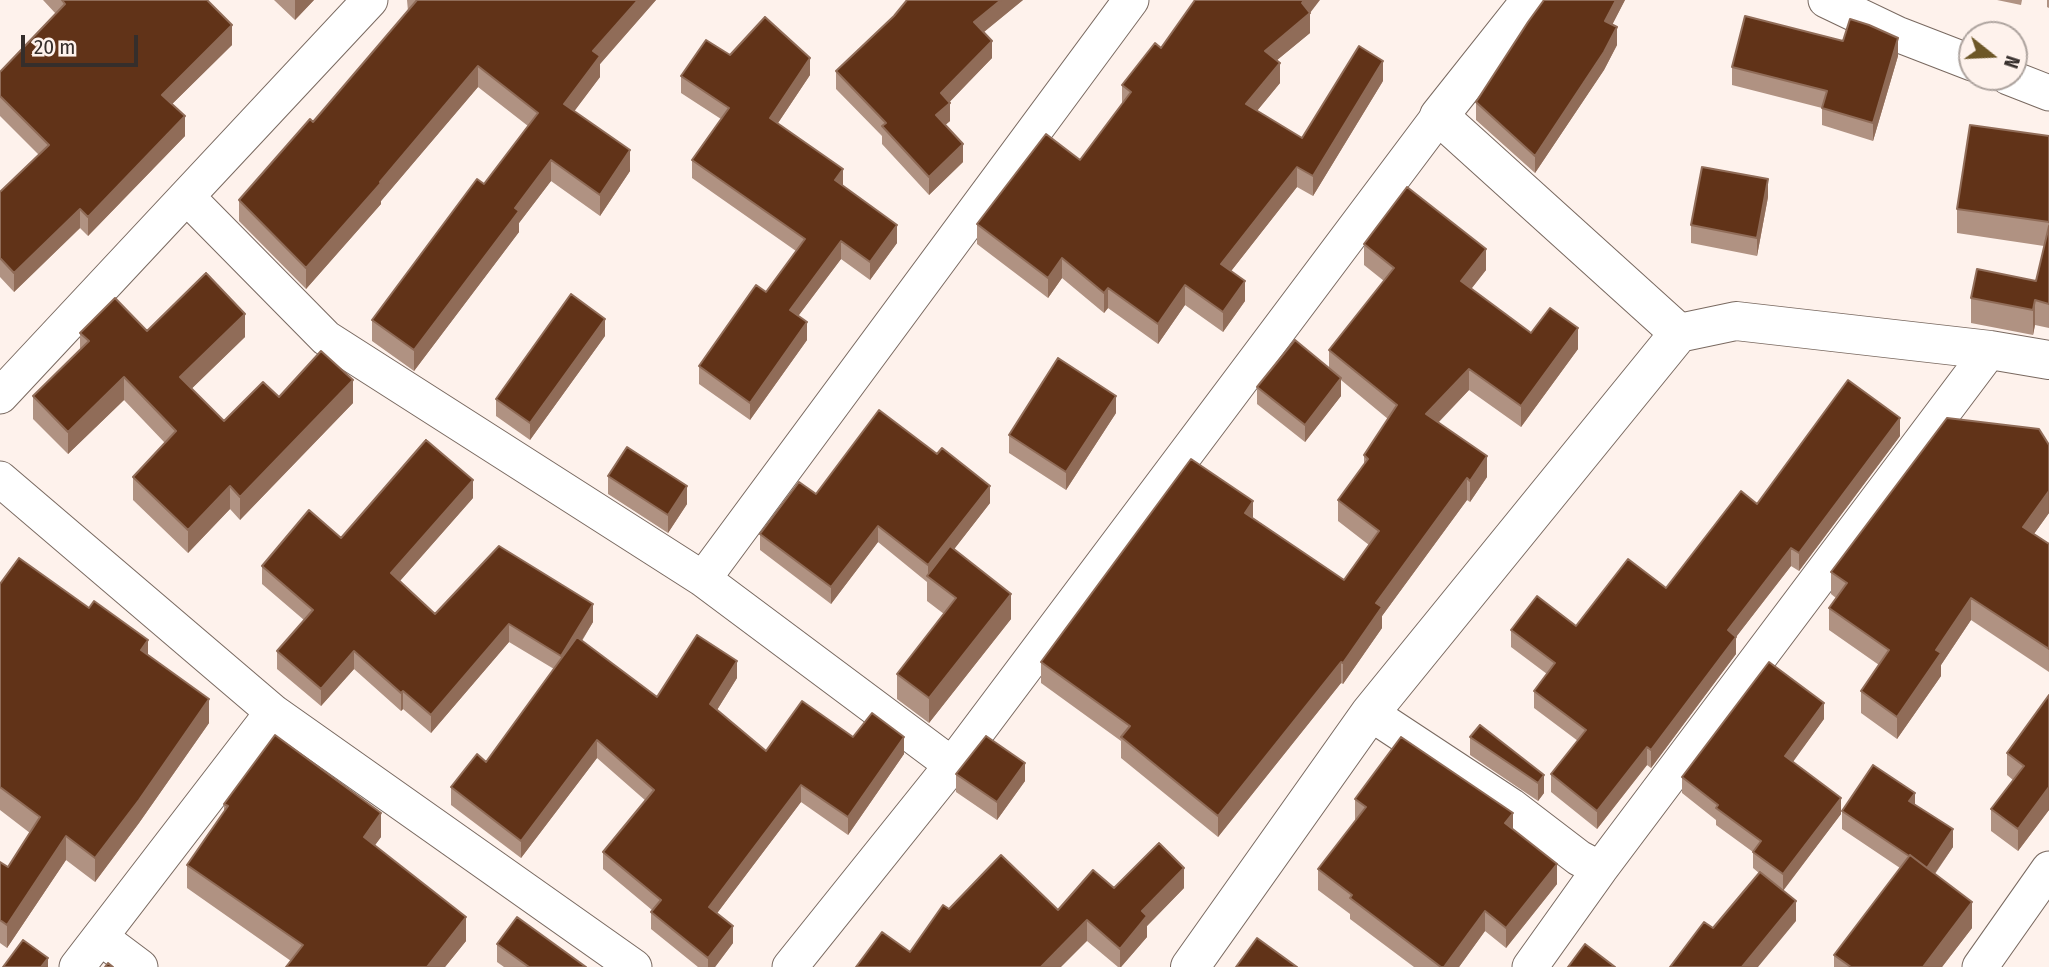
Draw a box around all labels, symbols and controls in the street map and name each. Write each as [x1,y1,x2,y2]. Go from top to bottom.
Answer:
scale bar [24,21,142,65]
north arrow [1958,21,2028,91]
text: 20 m [34,34,75,60]
text: N [1999,53,2024,71]

